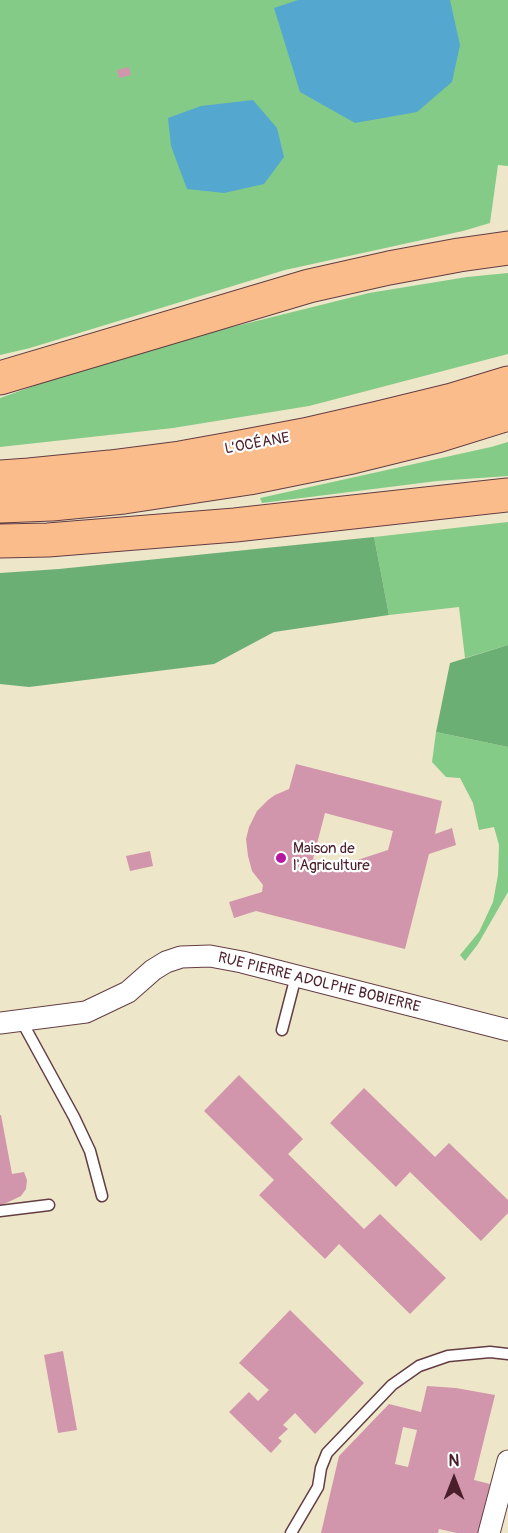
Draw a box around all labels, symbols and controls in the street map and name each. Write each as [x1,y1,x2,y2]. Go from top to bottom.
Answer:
street label: L’OCÉANE [223,429,291,459]
place label: Maison de l'Agriculture [293,840,370,875]
marker: Maison de l'Agriculture [274,851,288,865]
street label: RUE PIERRE ADOLPHE BOBIERRE [216,949,422,1017]
north arrow [424,1449,484,1509]
text: N [449,1451,459,1471]

